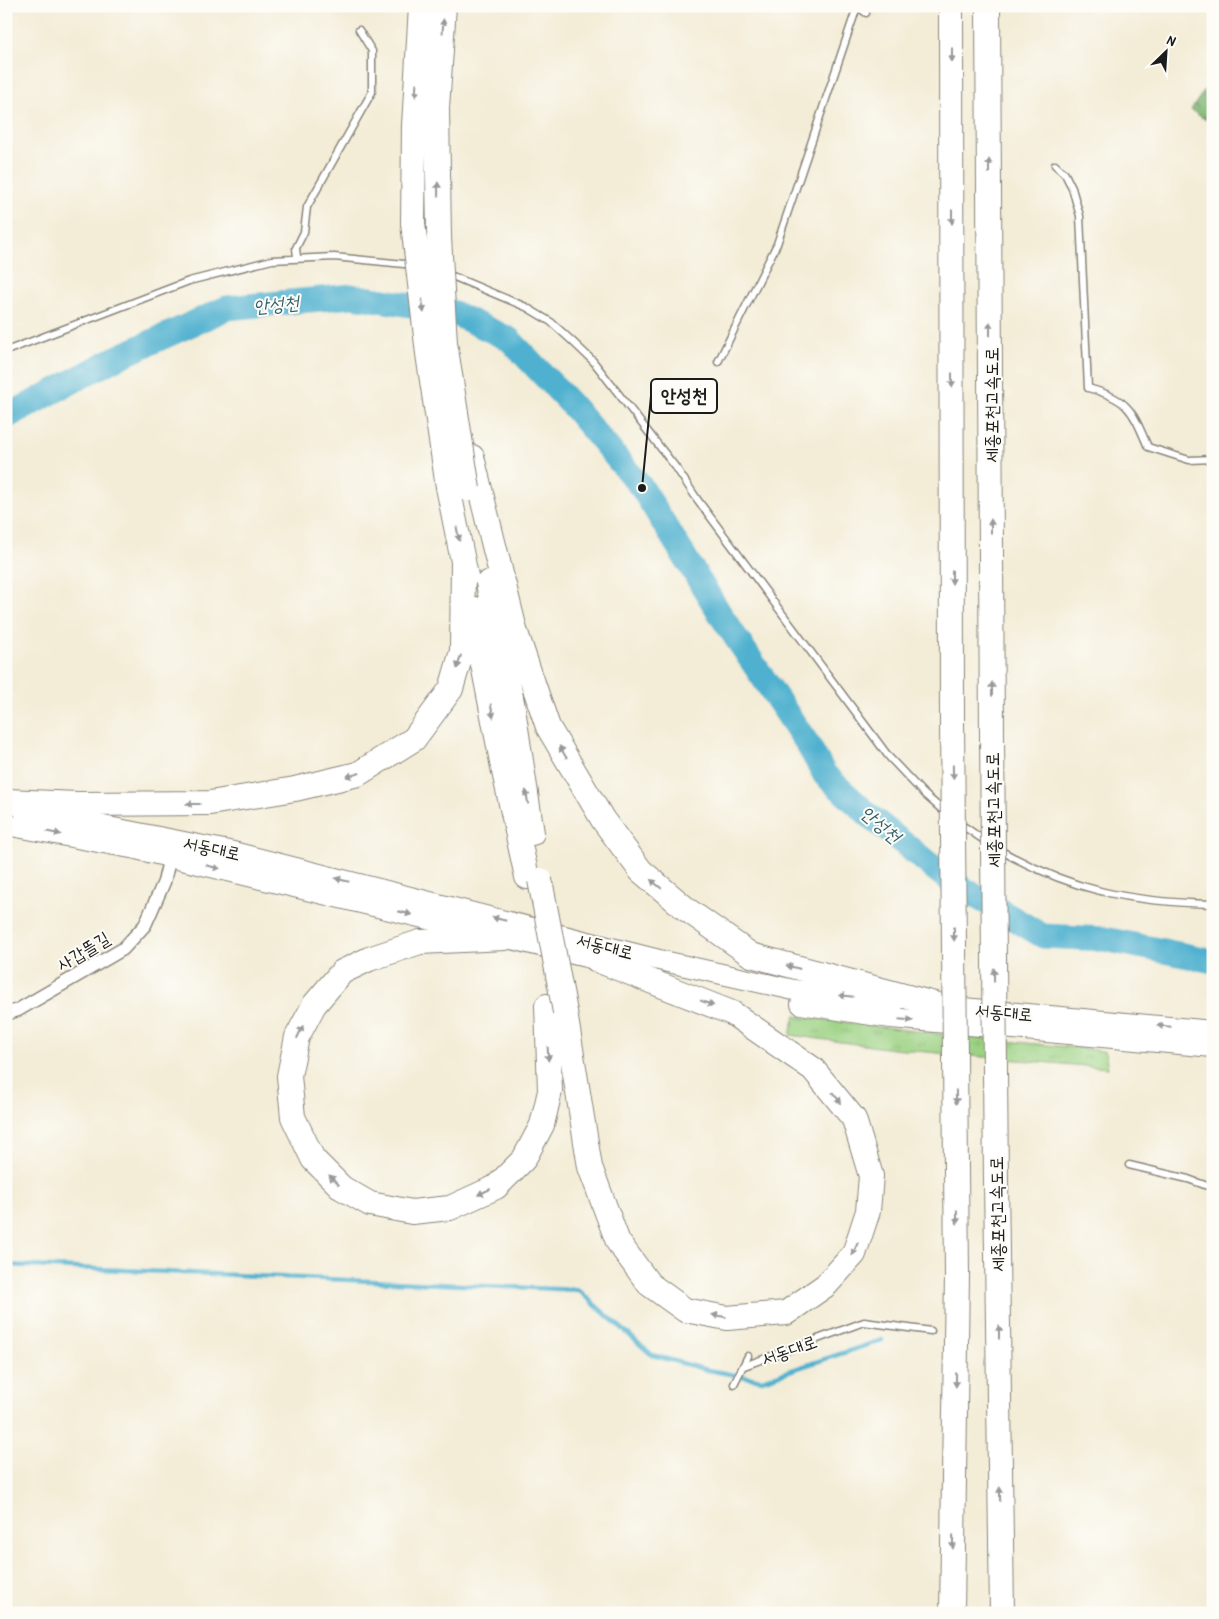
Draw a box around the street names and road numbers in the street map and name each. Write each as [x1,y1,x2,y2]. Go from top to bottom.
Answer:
street label: 세종포천고속도로 [979,347,1004,463]
street label: 세종포천고속도로 [979,752,1007,868]
street label: 서동대로 [181,830,243,866]
street label: 사갑뜰길 [52,925,115,977]
street label: 서동대로 [574,927,636,965]
street label: 서동대로 [974,997,1034,1027]
street label: 세종포천고속도로 [983,1156,1011,1272]
street label: 서동대로 [758,1328,820,1372]

